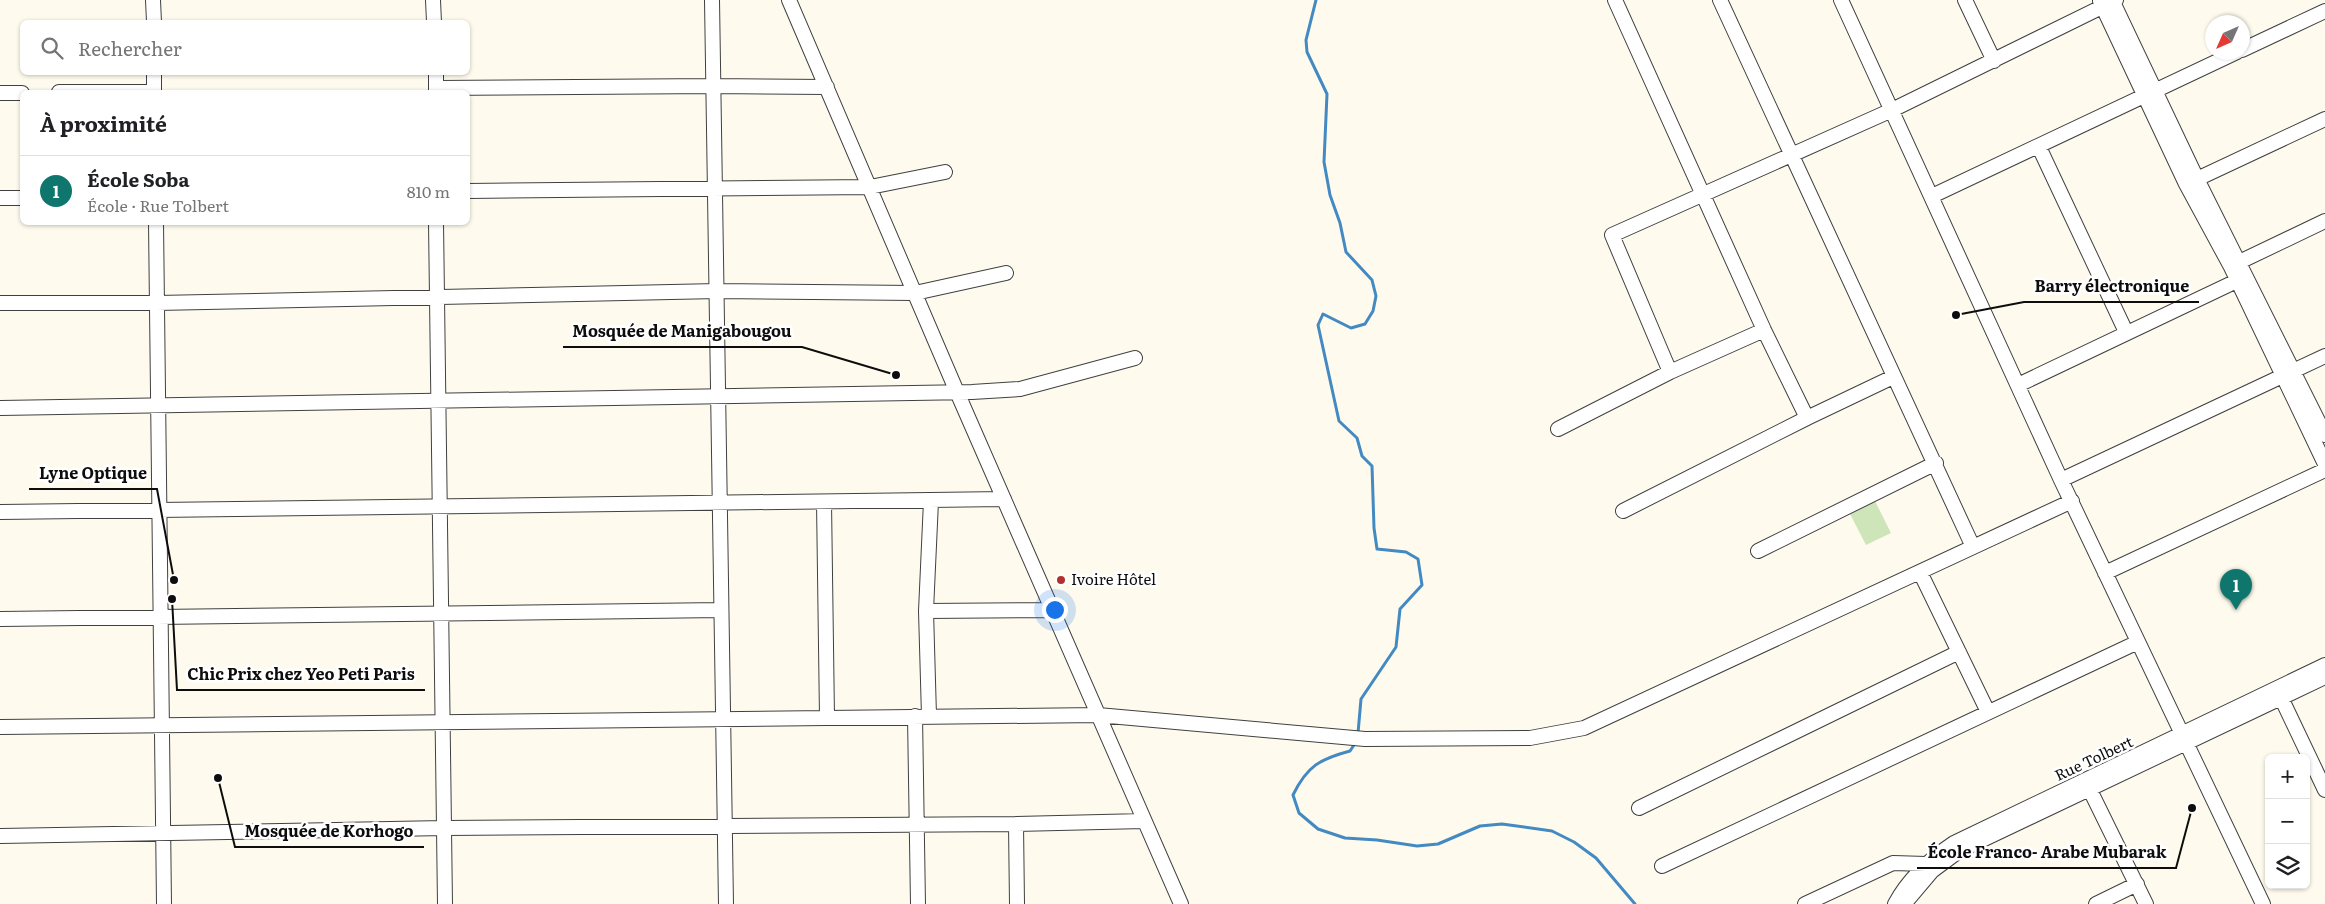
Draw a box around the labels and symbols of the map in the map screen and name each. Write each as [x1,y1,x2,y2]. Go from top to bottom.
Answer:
north arrow [2205,15,2250,60]
callout: Barry électronique [2024,271,2199,302]
text: Barry électronique [2035,273,2189,297]
callout: Mosquée de Manigabougou [563,316,802,347]
text: Mosquée de Manigabougou [572,318,792,342]
callout: Lyne Optique [29,458,157,489]
text: Lyne Optique [39,460,147,484]
place label: Ivoire Hôtel [1071,567,1156,590]
pin: 1 [2220,569,2252,610]
marker: Ivoire Hôtel [1055,574,1067,586]
your location [1042,597,1068,623]
callout: Chic Prix chez Yeo Peti Paris [177,659,425,690]
text: Chic Prix chez Yeo Peti Paris [187,661,415,685]
street label: Rue Tolbert [2050,729,2136,786]
callout: Mosquée de Korhogo [235,816,424,847]
text: Mosquée de Korhogo [244,818,414,842]
callout: École Franco- Arabe Mubarak [1917,837,2176,868]
text: École Franco- Arabe Mubarak [1928,839,2167,863]

